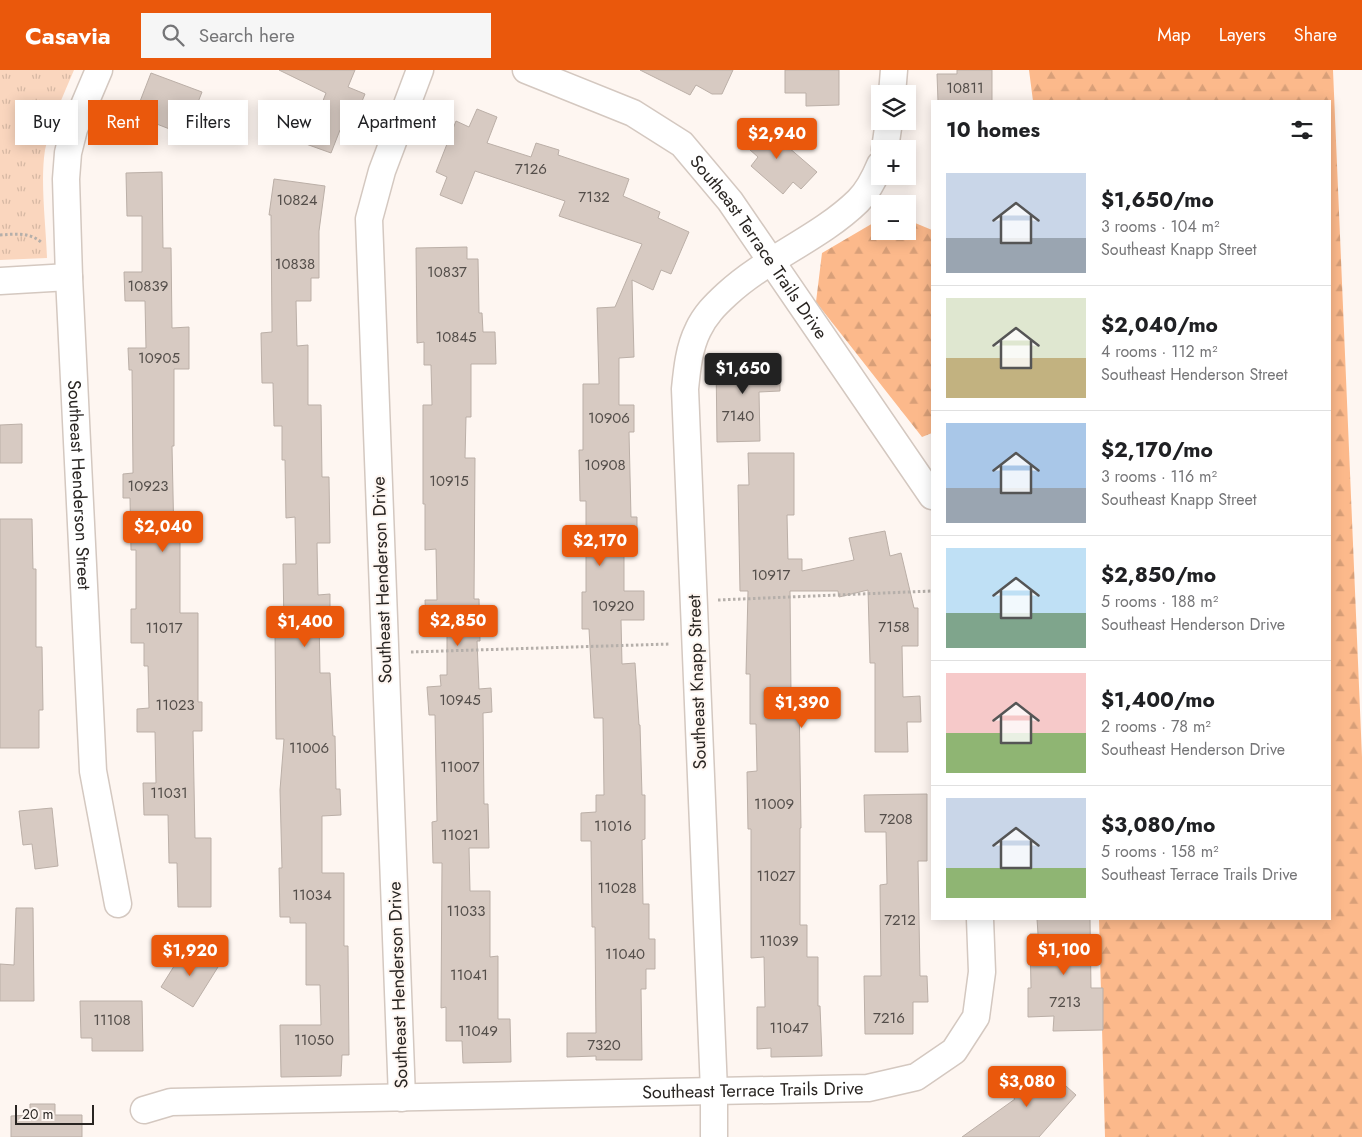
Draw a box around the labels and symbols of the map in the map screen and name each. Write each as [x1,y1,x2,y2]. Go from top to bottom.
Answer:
house number: 10811 [946,77,984,99]
pin: $2,940 [736,118,818,160]
street label: Southeast Terrace Trails Drive [684,149,834,344]
house number: 7126 [515,158,547,180]
house number: 7132 [578,186,610,208]
house number: 10824 [276,189,318,211]
house number: 10838 [275,253,315,275]
house number: 10837 [427,261,467,283]
house number: 10839 [128,275,168,297]
house number: 10845 [435,326,477,348]
house number: 10905 [138,347,180,369]
pin: $1,650 [702,352,784,395]
street label: Southeast Henderson Street [61,379,97,591]
house number: 7140 [722,405,754,427]
house number: 10906 [588,407,630,429]
house number: 10908 [584,454,626,476]
house number: 10915 [429,470,469,492]
house number: 10923 [127,475,169,497]
street label: Southeast Henderson Drive [365,476,399,684]
pin: $2,040 [122,510,204,553]
pin: $2,170 [559,524,641,567]
house number: 10917 [751,564,791,586]
street label: Southeast Knapp Street [681,593,713,770]
house number: 10920 [592,595,634,617]
pin: $2,850 [417,604,499,647]
pin: $1,400 [264,606,346,648]
house number: 7158 [878,616,910,638]
house number: 11017 [145,617,183,639]
pin: $1,390 [761,686,843,729]
house number: 10945 [439,689,481,711]
house number: 11023 [155,694,195,716]
house number: 11006 [289,737,329,759]
house number: 11007 [440,756,480,778]
house number: 11031 [150,782,188,804]
house number: 11009 [754,793,794,815]
house number: 7208 [879,808,913,830]
house number: 11016 [594,815,632,837]
house number: 11021 [441,824,479,846]
house number: 11027 [757,865,796,887]
house number: 11028 [597,877,637,899]
street label: Southeast Henderson Drive [381,881,415,1089]
house number: 11034 [292,884,332,906]
house number: 11033 [447,900,485,922]
house number: 7212 [884,909,916,931]
house number: 11039 [759,930,799,952]
pin: $1,920 [149,934,231,977]
pin: $1,100 [1023,934,1105,976]
house number: 11040 [605,943,645,965]
house number: 11041 [450,964,488,986]
house number: 7213 [1049,991,1081,1013]
house number: 7216 [873,1007,905,1029]
house number: 11108 [93,1009,131,1031]
house number: 11047 [769,1017,809,1039]
house number: 11049 [458,1020,498,1042]
house number: 11050 [294,1029,334,1051]
house number: 7320 [587,1034,621,1056]
pin: $3,080 [986,1066,1068,1108]
street label: Southeast Terrace Trails Drive [642,1075,864,1106]
scale bar [15,1102,94,1125]

